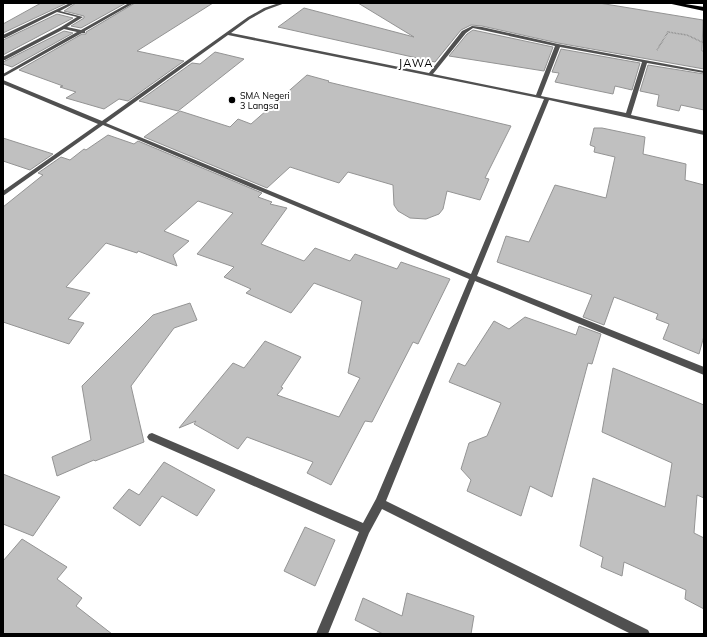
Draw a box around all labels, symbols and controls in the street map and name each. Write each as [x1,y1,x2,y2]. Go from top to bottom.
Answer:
district label: JAWA [399,56,433,70]
place label: SMA Negeri 3 Langsa [240,90,290,111]
marker: SMA Negeri 3 Langsa [227,95,237,105]

